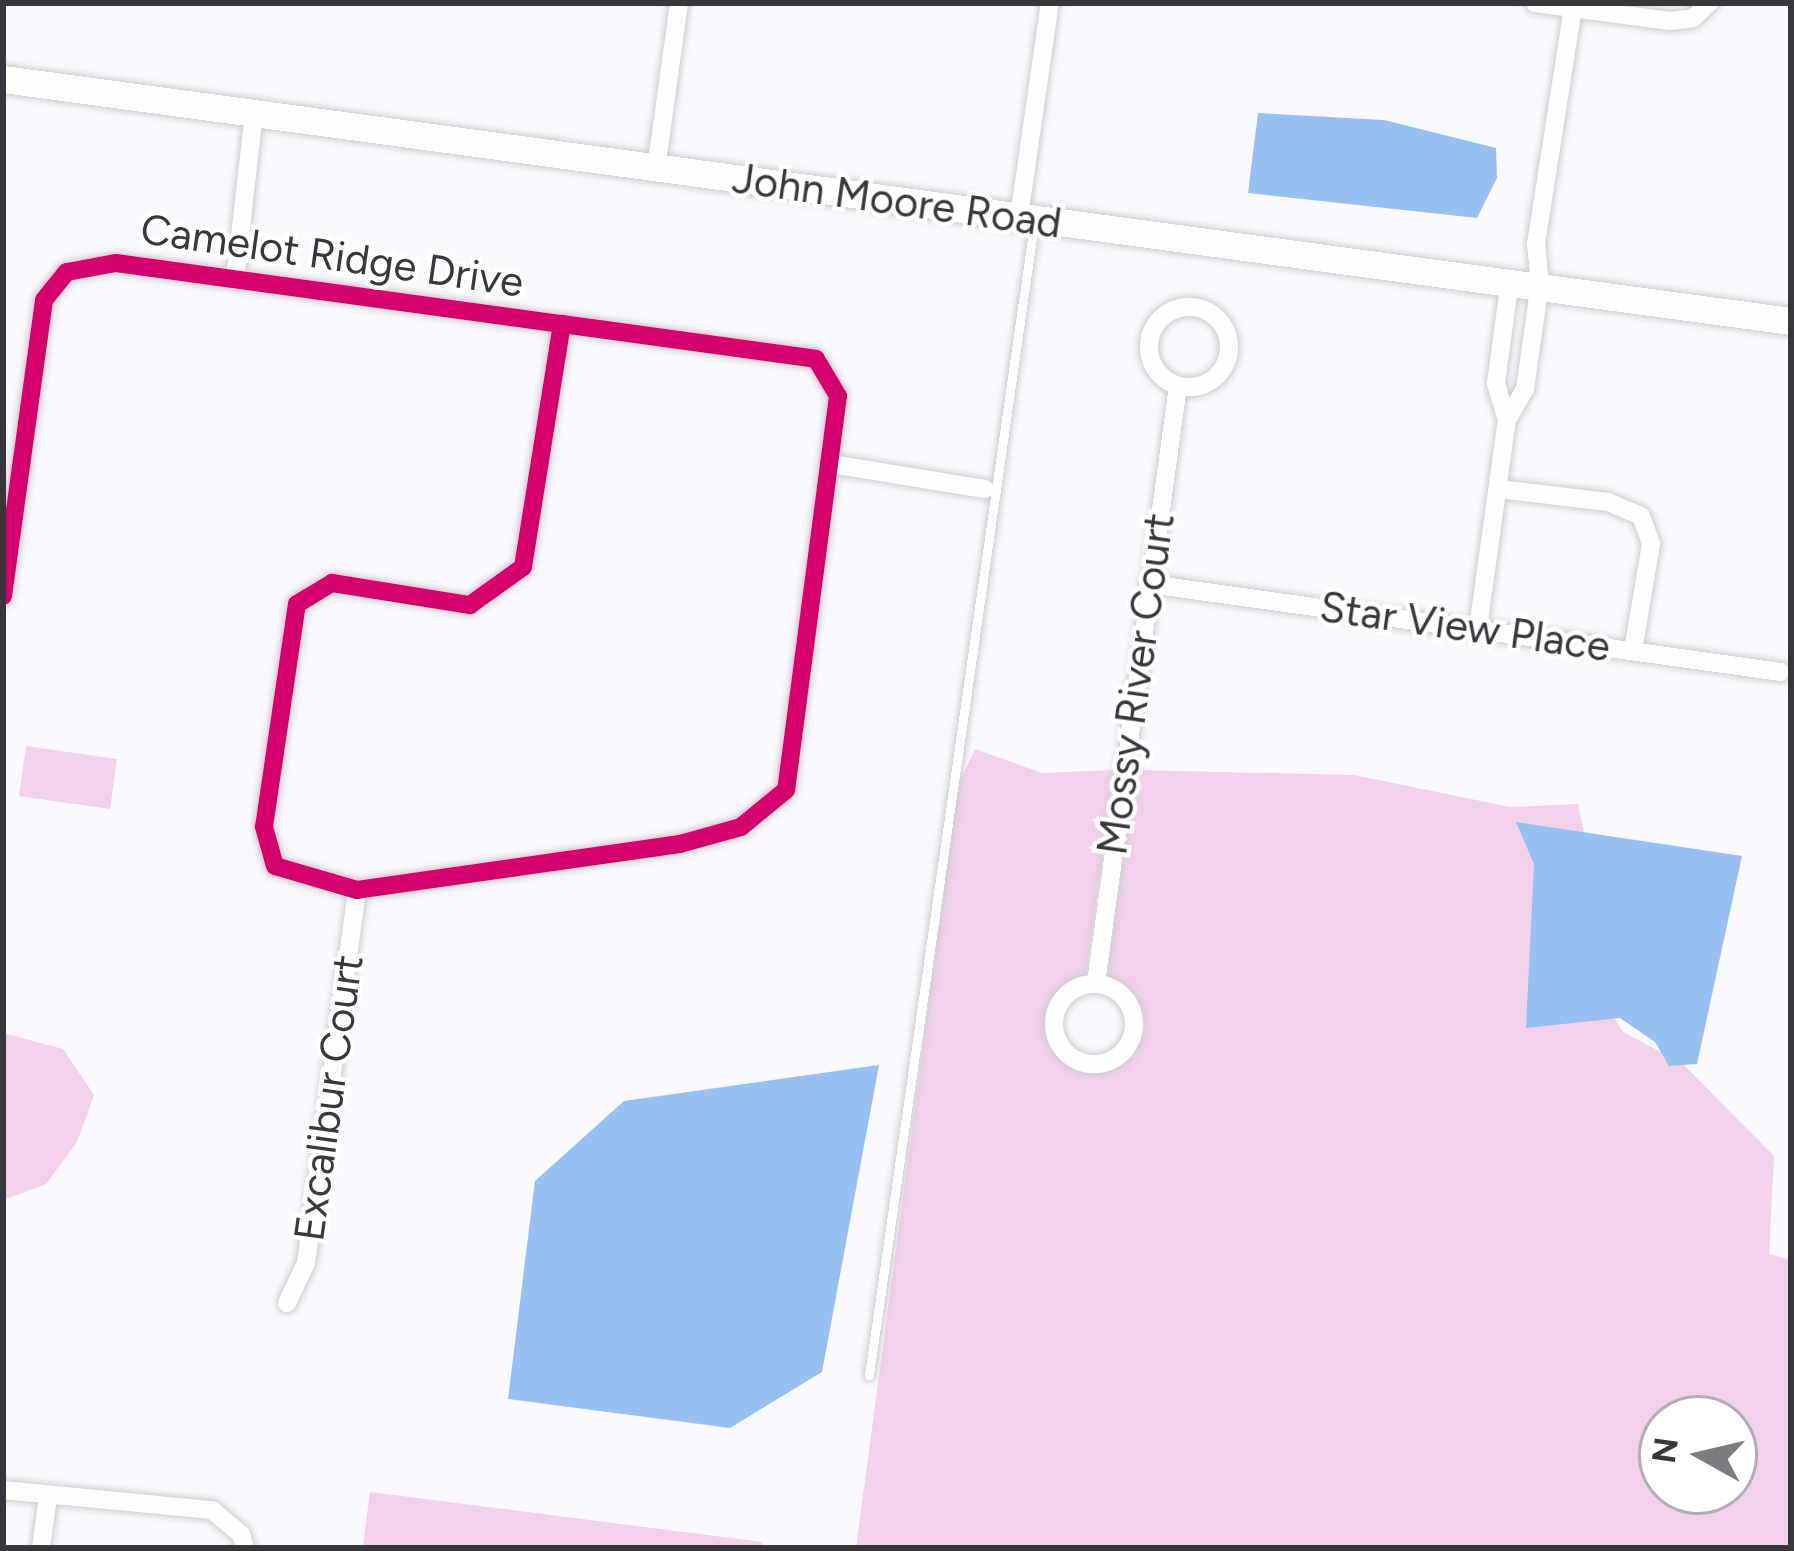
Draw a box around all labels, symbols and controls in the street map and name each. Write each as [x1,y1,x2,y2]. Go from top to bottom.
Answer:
street label: John Moore Road [729,153,1065,249]
street label: Camelot Ridge Drive [137,204,527,308]
street label: Mossy River Court [1087,510,1185,858]
street label: Star View Place [1317,582,1613,672]
street label: Excalibur Court [284,952,374,1244]
north arrow [1638,1395,1758,1515]
text: N [1644,1435,1686,1466]

